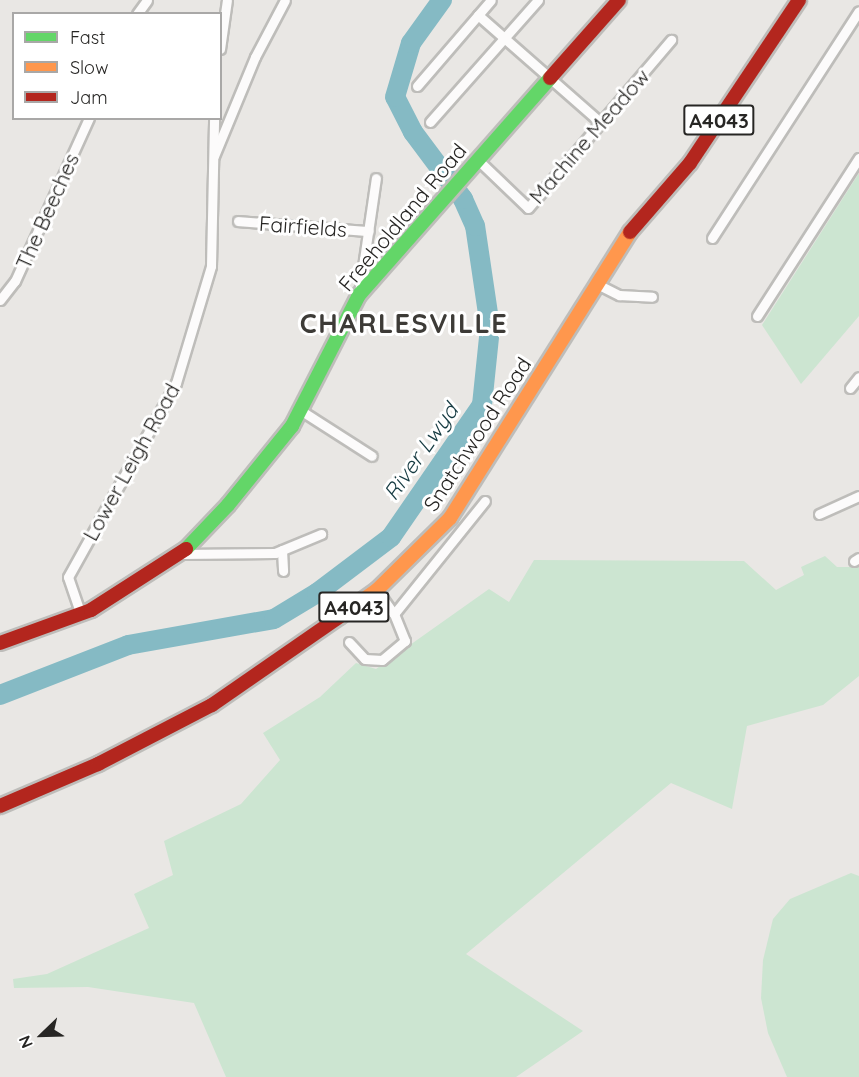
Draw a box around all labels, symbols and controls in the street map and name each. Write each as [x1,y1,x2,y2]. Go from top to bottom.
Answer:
legend [12,12,222,120]
text: Fast [70,26,105,49]
text: Slow [70,56,108,79]
street label: Machine Meadow [524,63,654,209]
text: Jam [70,86,108,109]
road number: A4043 [683,103,755,137]
street label: Freeholdland Road [333,138,471,296]
street label: The Beeches [10,149,84,273]
street label: Fairfields [258,210,348,242]
district label: CHARLESVILLE [300,308,508,340]
street label: Snatchwood Road [418,352,536,516]
street label: Lower Leigh Road [77,379,185,545]
water label: River Lwyd [378,399,464,505]
road number: A4043 [318,590,390,624]
north arrow [12,1005,72,1065]
text: N [14,1033,37,1051]

